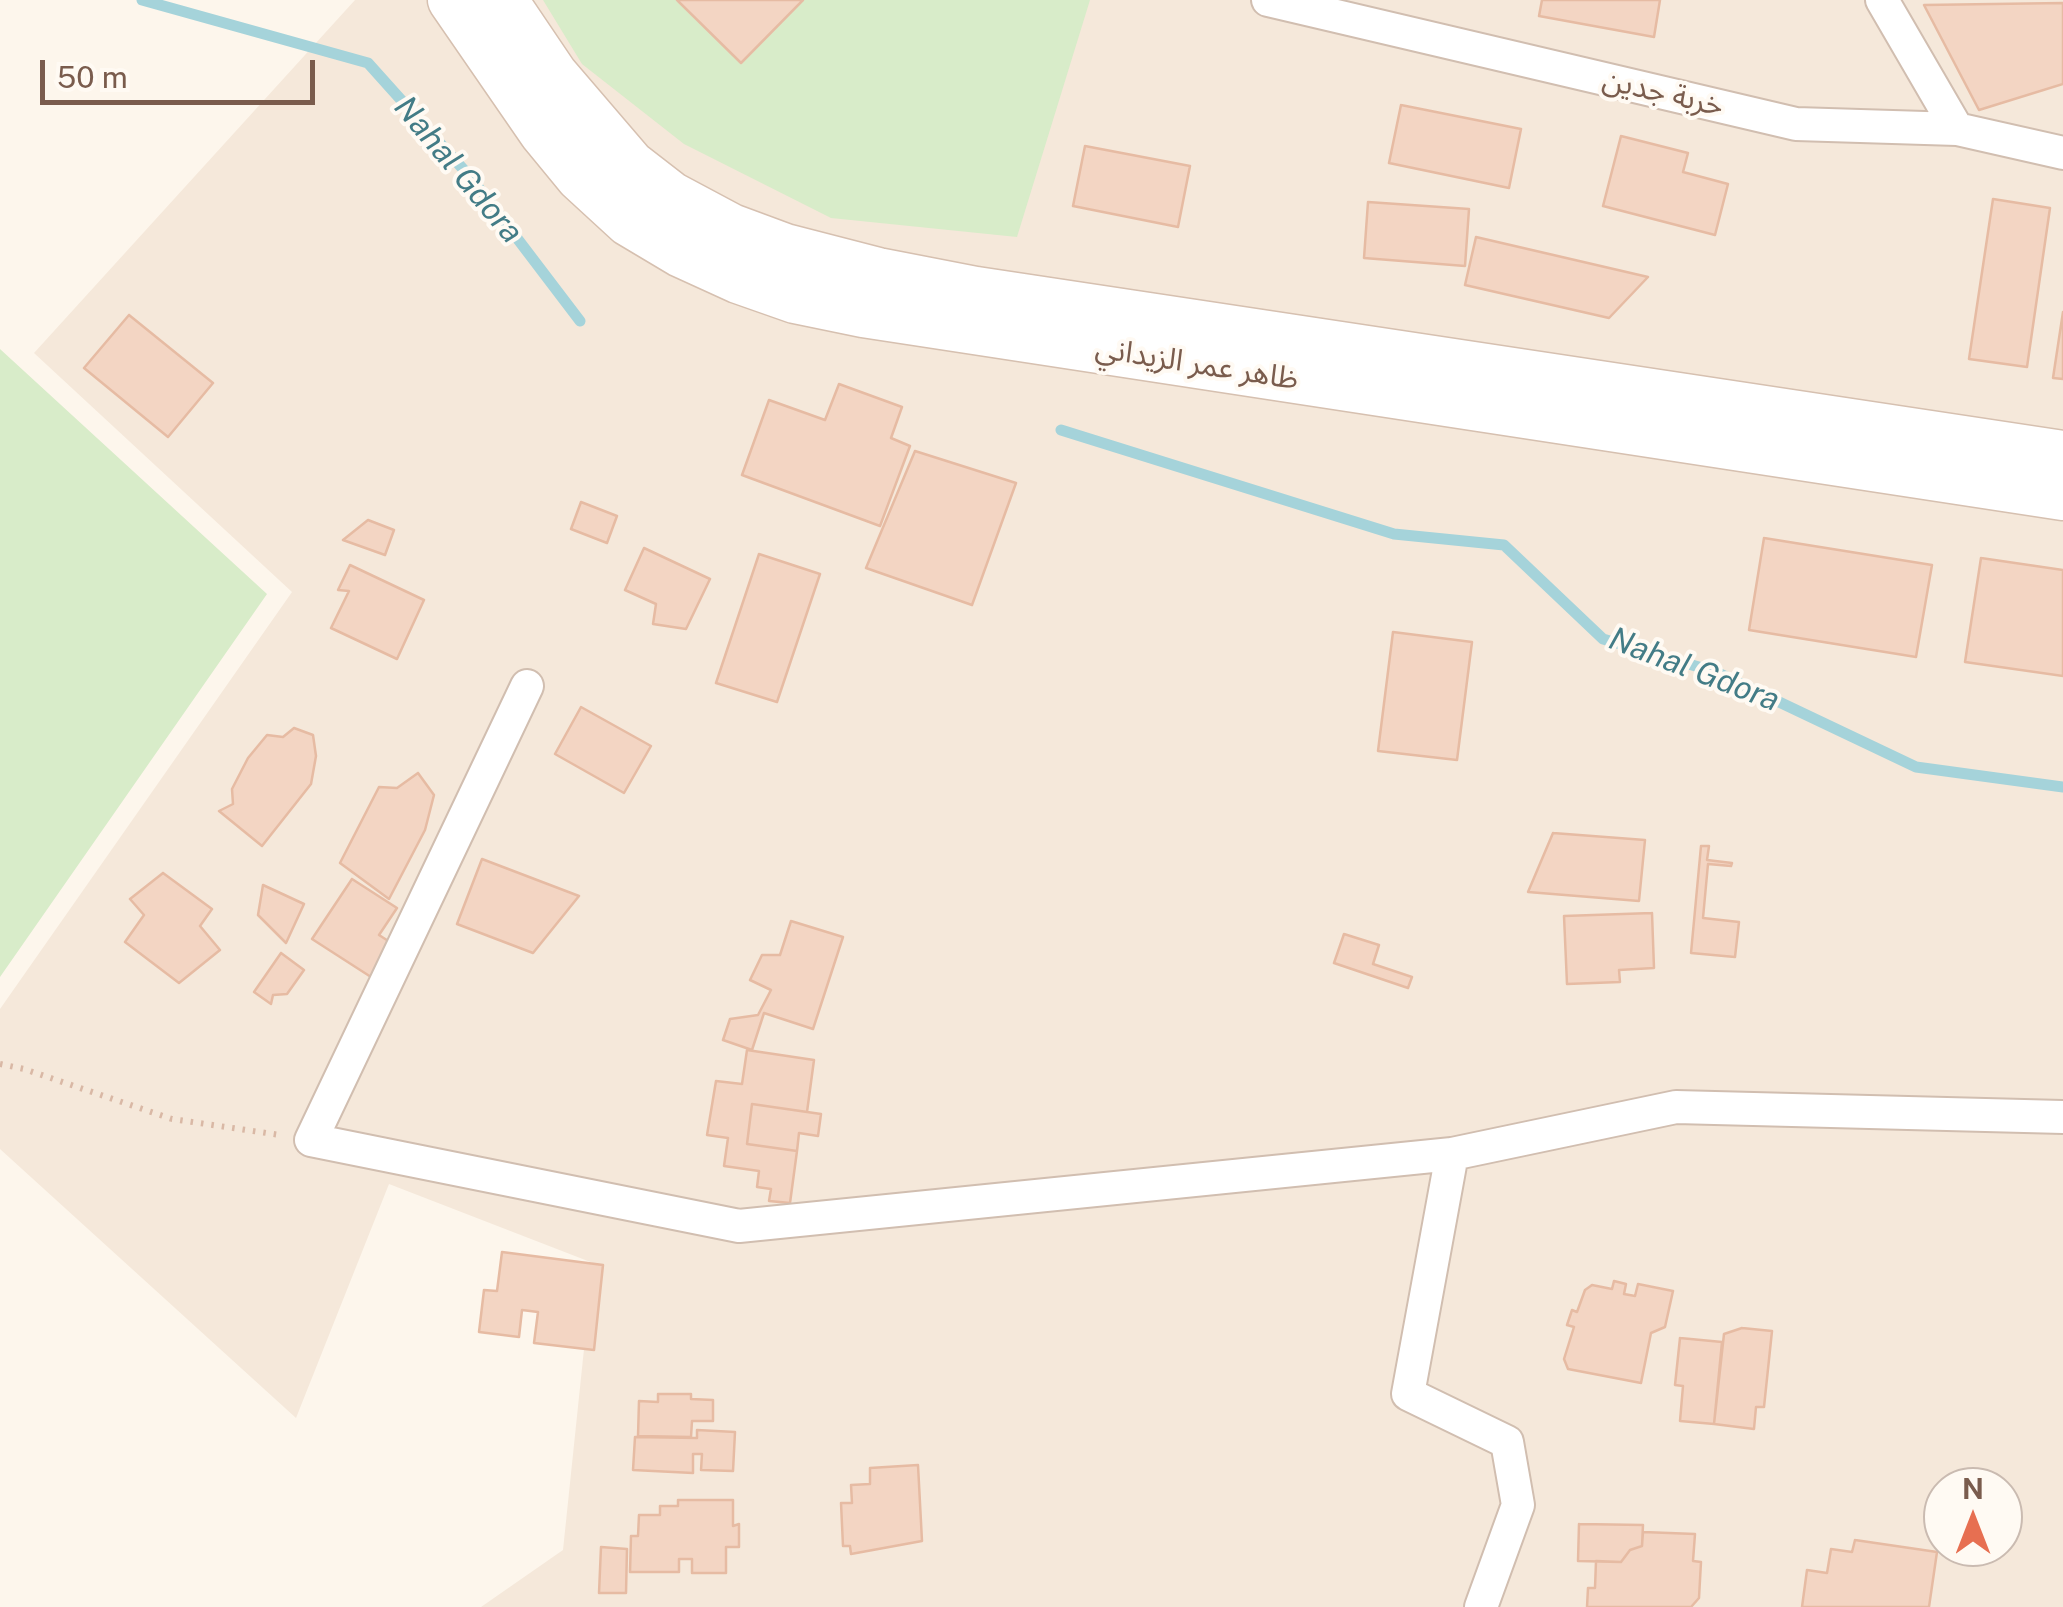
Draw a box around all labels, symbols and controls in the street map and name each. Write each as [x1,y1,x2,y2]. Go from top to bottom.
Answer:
scale bar [45,40,320,102]
text: 50 m [57,59,128,95]
street label: خربة جدين [1599,62,1727,124]
water label: Nahal Gdora [386,89,530,251]
street label: ظاهر عمر الزيداني [1093,330,1301,398]
water label: Nahal Gdora [1603,620,1785,720]
north arrow [1923,1467,2023,1567]
text: N [1962,1472,1984,1505]

